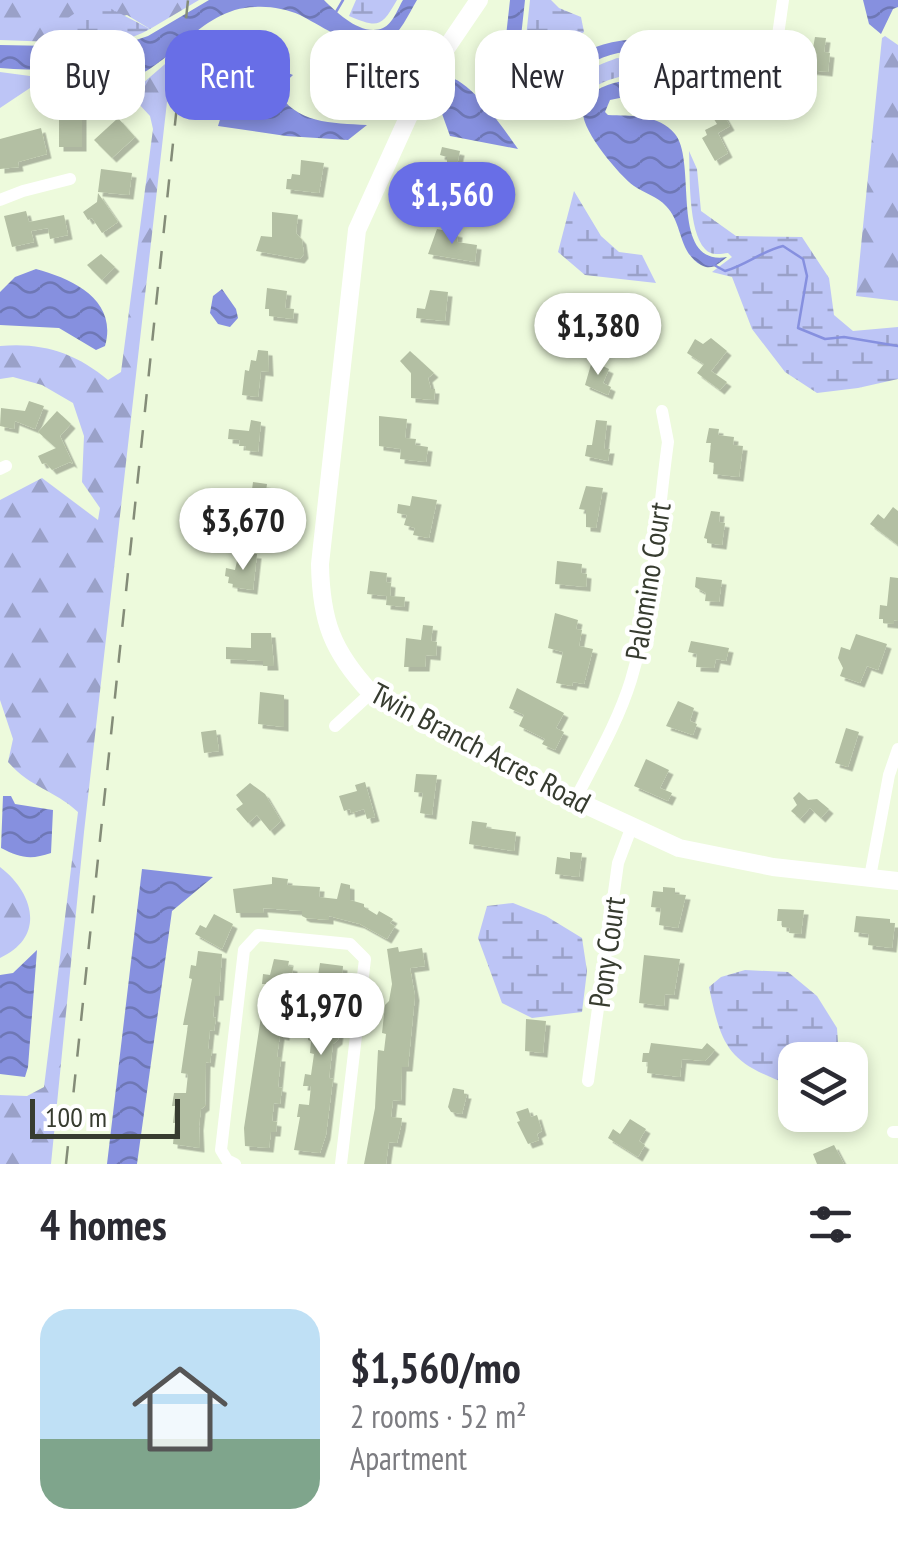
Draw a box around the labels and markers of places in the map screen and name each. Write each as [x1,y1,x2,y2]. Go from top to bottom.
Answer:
pin: $1,560 [371,162,533,247]
pin: $1,380 [517,293,679,378]
pin: $3,670 [162,488,324,573]
pin: $1,970 [240,973,402,1058]

